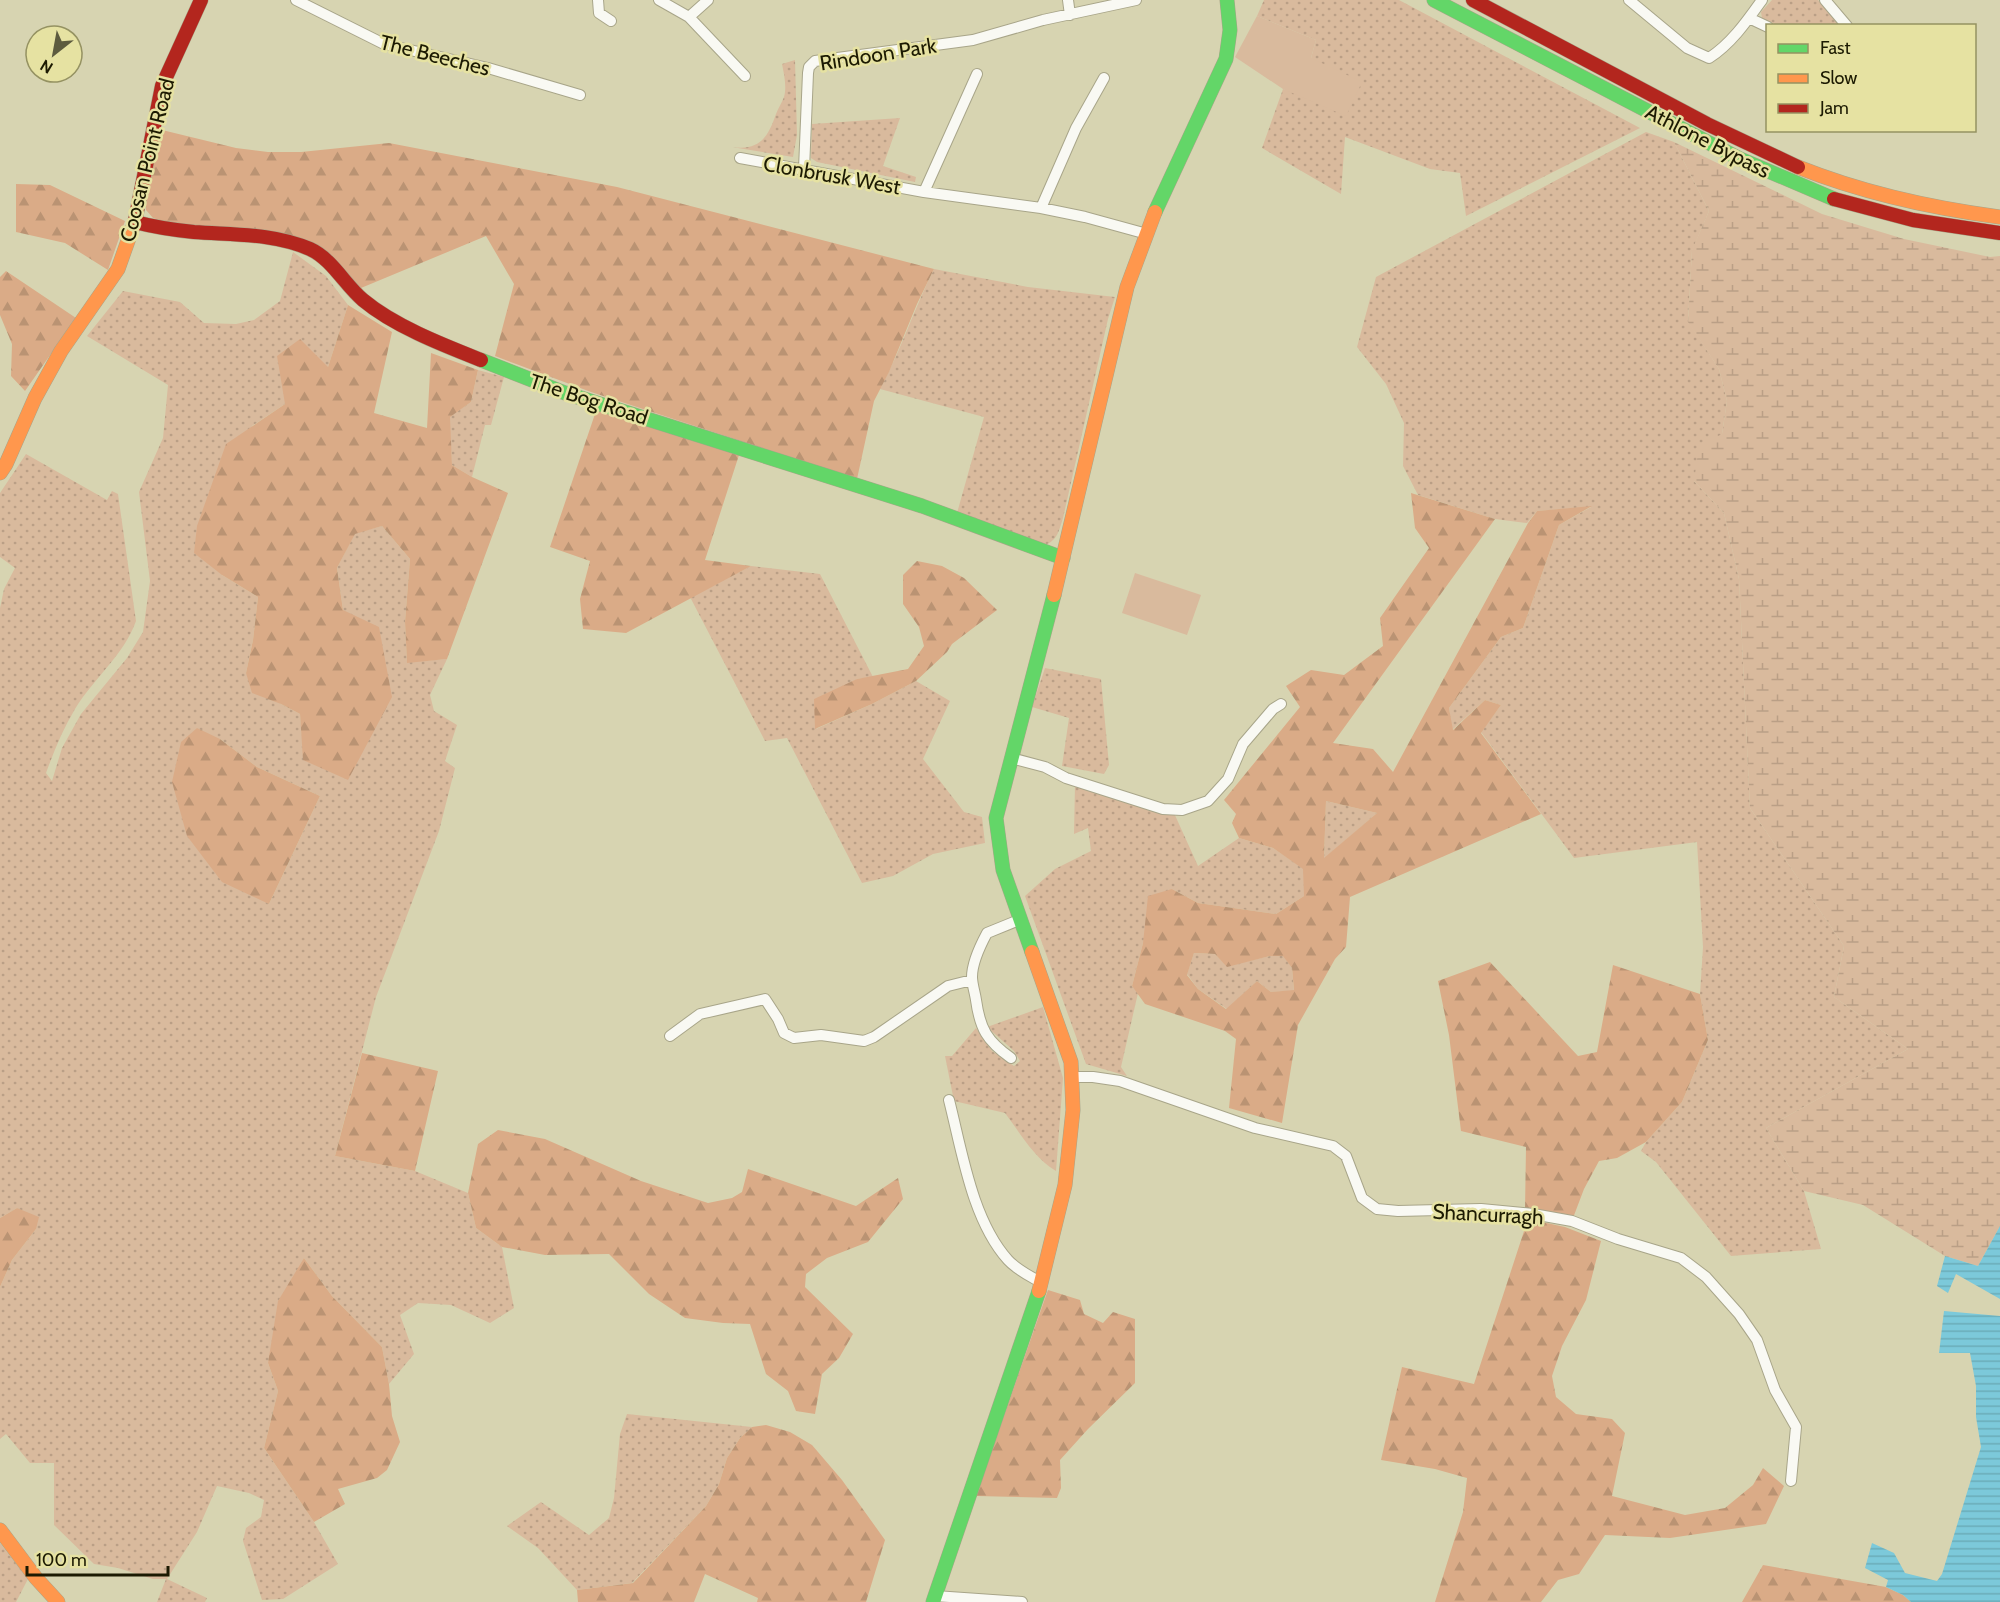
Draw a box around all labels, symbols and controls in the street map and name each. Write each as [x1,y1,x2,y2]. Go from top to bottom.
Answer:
north arrow [24,24,84,84]
legend [1766,24,1976,132]
street label: The Beeches [377,29,493,81]
street label: Rindoon Park [818,32,939,76]
text: Fast [1820,37,1851,59]
text: N [37,55,56,77]
text: Slow [1820,67,1857,89]
street label: Coosan Point Road [115,76,179,244]
text: Jam [1819,97,1849,119]
street label: Athlone Bypass [1642,99,1775,183]
street label: Clonbrusk West [761,151,903,199]
street label: The Bog Road [527,368,651,430]
street label: Shancurragh [1432,1199,1544,1229]
scale bar [27,1539,168,1577]
text: 100 m [36,1549,87,1571]

